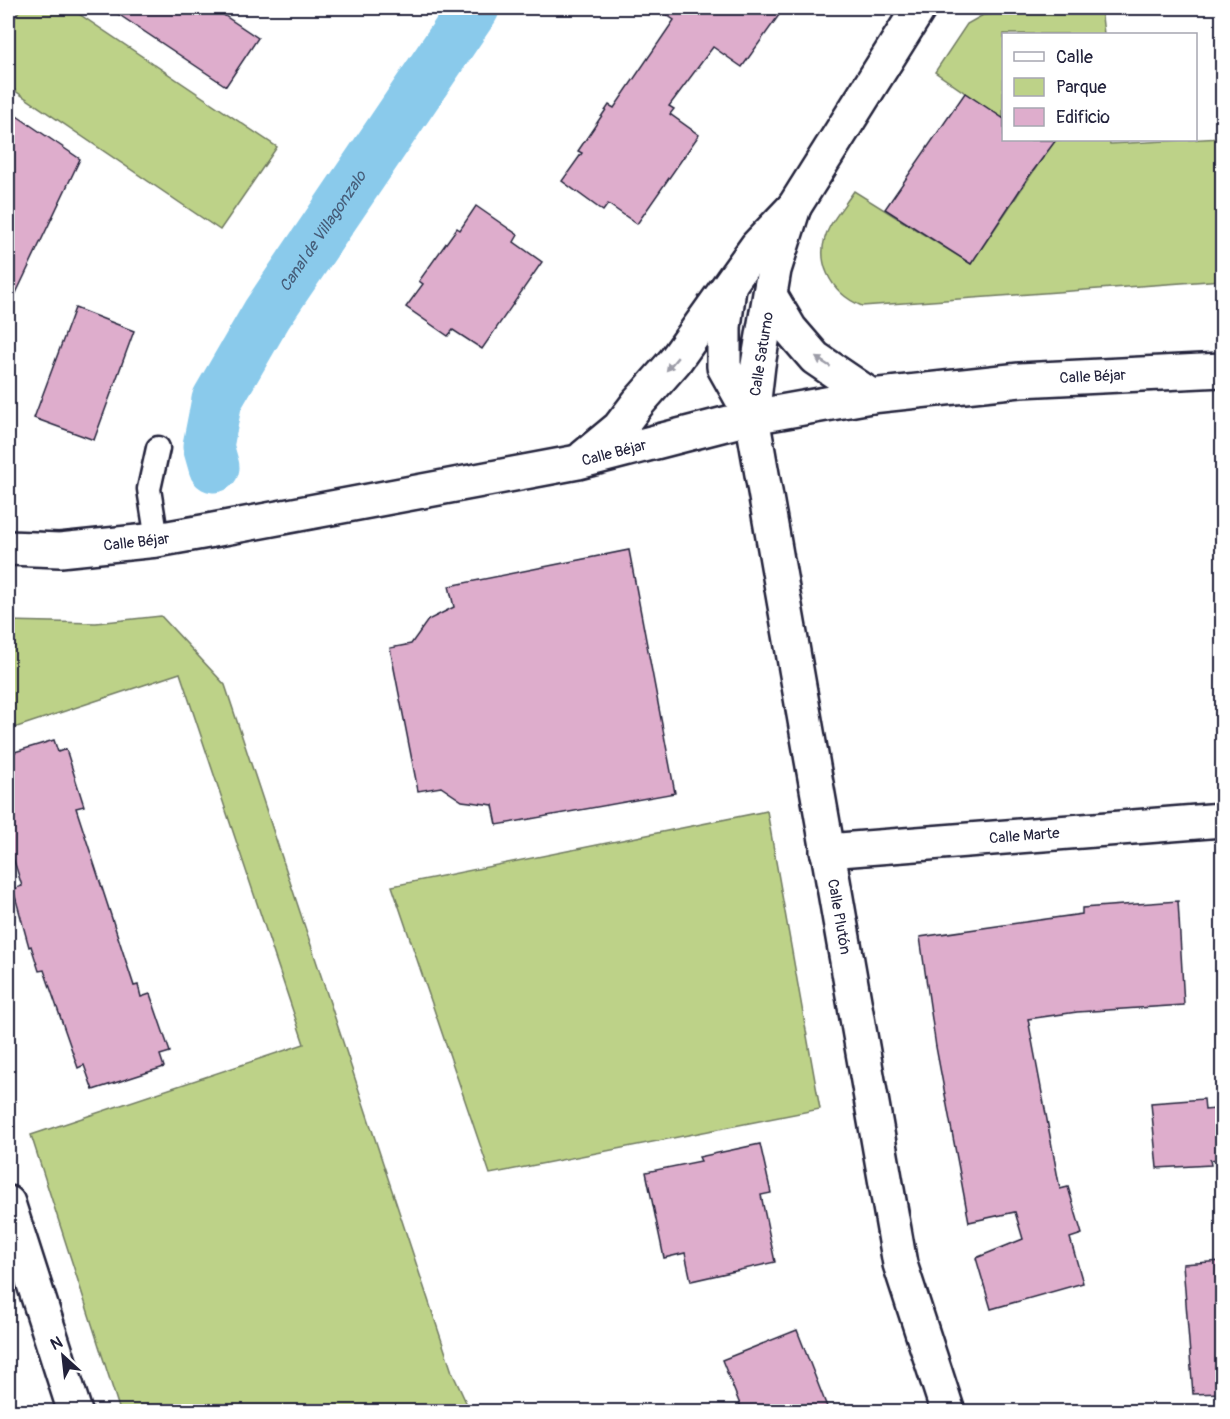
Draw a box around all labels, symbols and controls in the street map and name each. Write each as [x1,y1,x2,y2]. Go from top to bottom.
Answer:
legend [1002,33,1197,141]
text: Calle [1056,46,1093,69]
text: Parque [1056,76,1106,99]
text: Edificio [1056,106,1110,129]
water label: Canal de Villagonzalo [275,166,372,295]
street label: Calle Saturno [746,310,778,398]
one-way arrow [666,356,679,371]
one-way arrow [815,357,831,368]
street label: Calle Béjar [1059,365,1127,388]
street label: Calle Béjar [580,435,649,470]
street label: Calle Béjar [103,528,172,555]
street label: Calle Marte [988,823,1061,848]
street label: Calle Plutón [823,877,855,956]
north arrow [33,1326,93,1386]
text: N [47,1332,66,1355]

